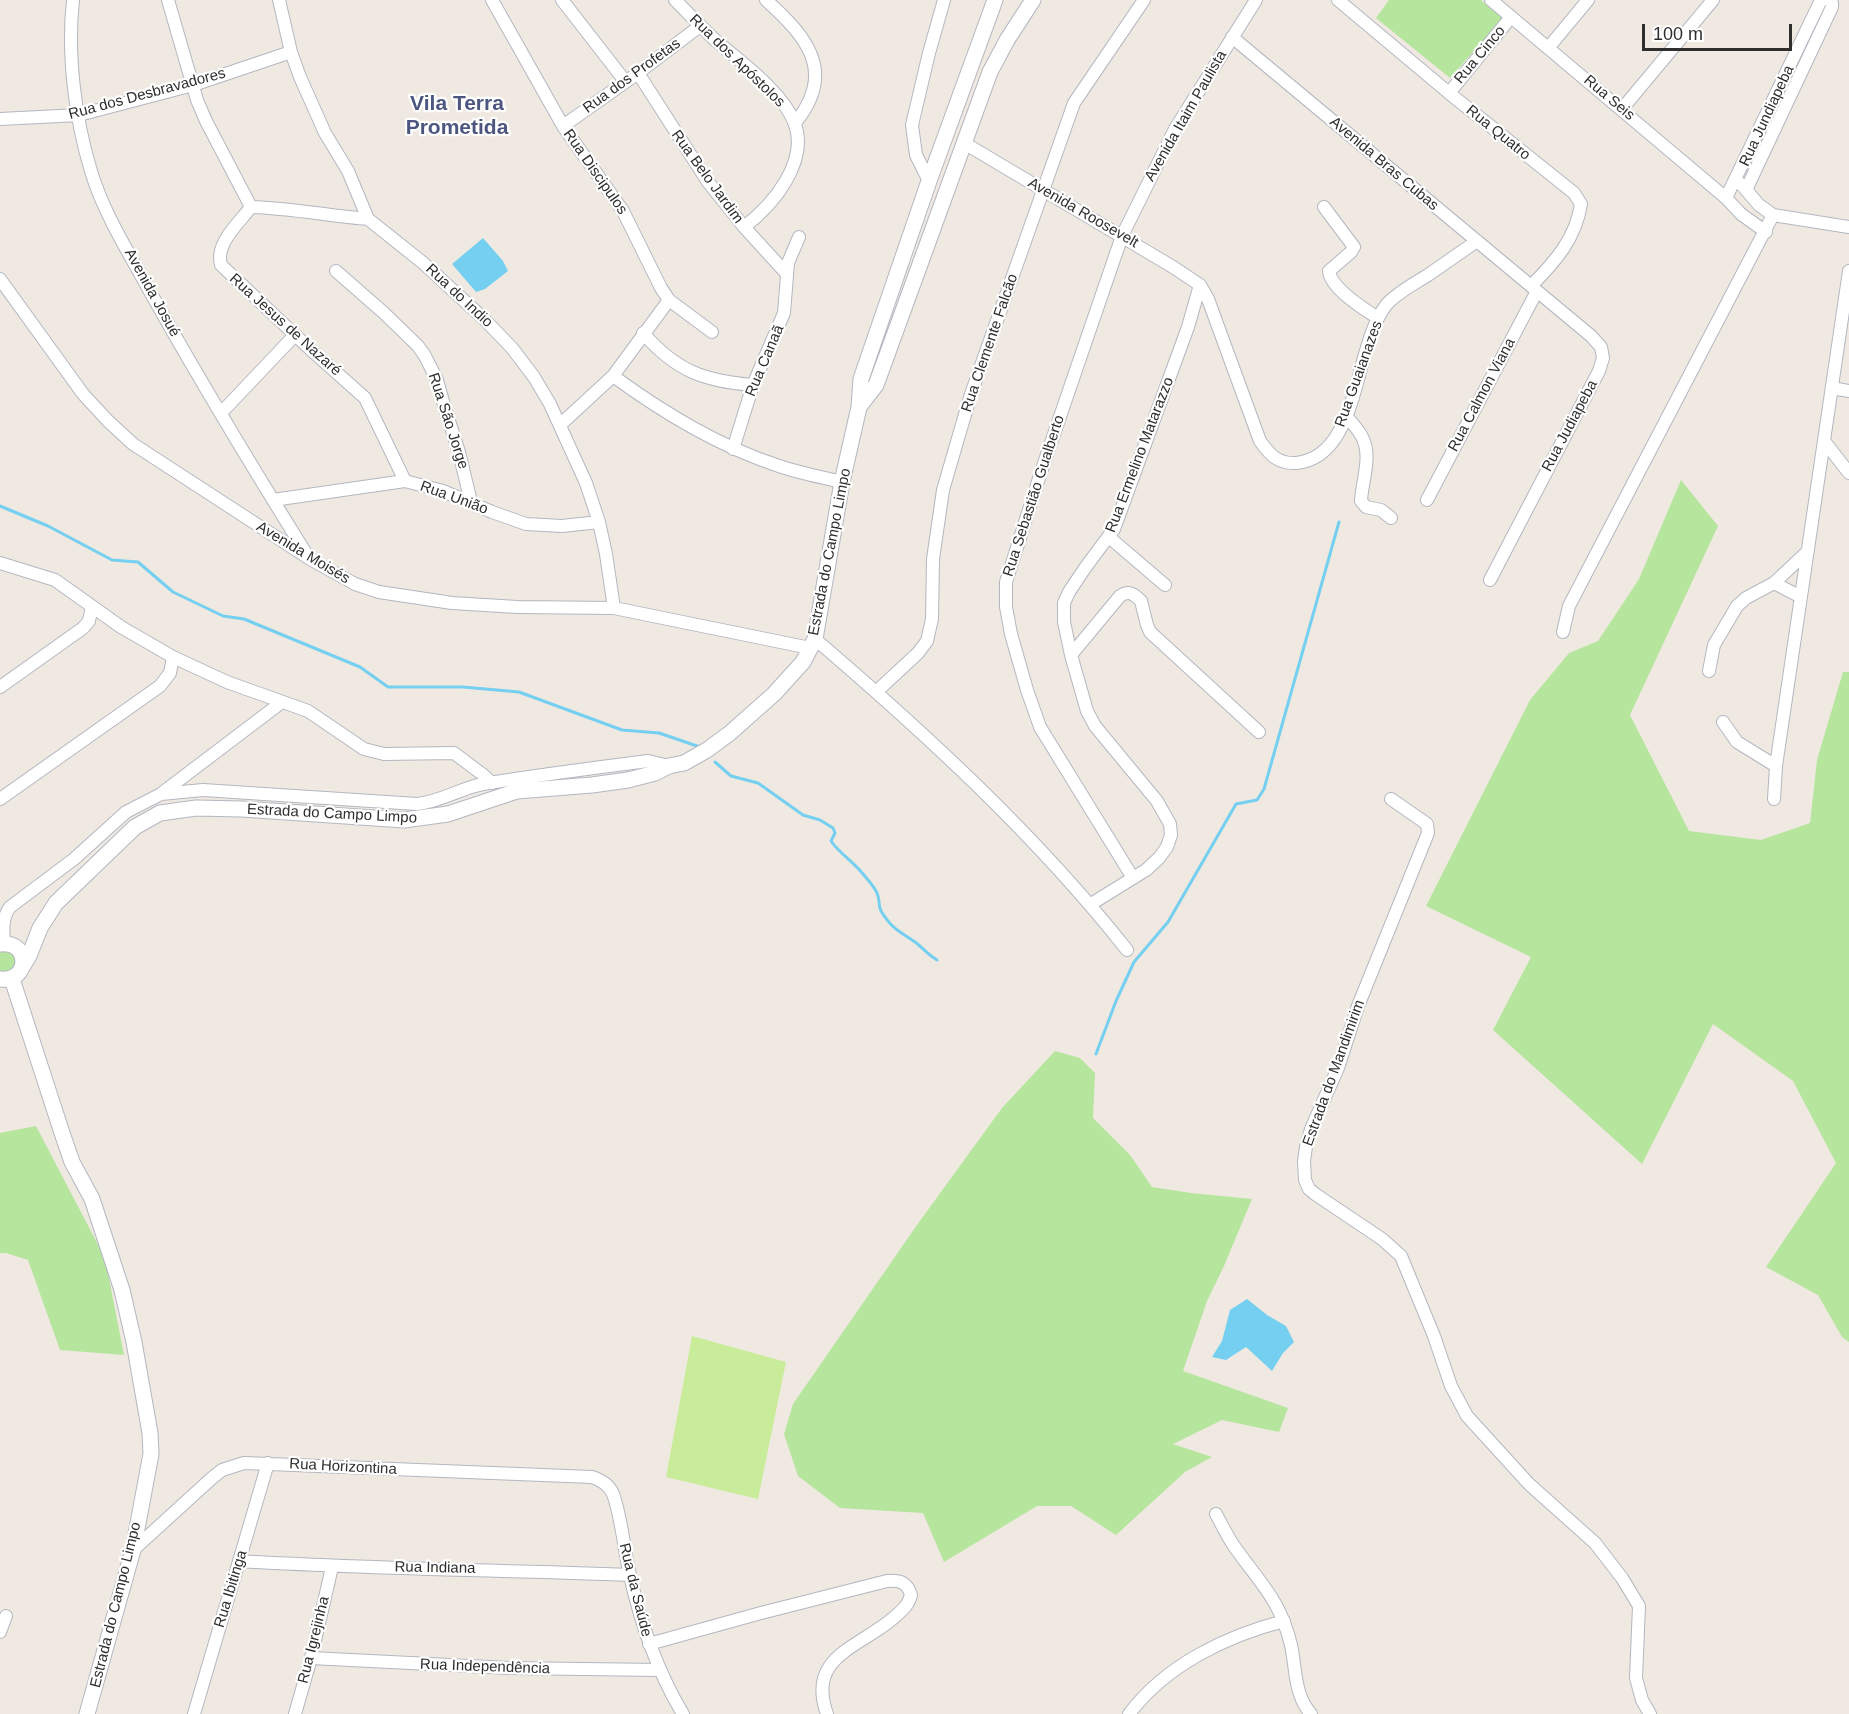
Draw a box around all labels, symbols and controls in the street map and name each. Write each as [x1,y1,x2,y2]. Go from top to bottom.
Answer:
street label: Rua dos Apóstolos [685,11,789,111]
scale bar [1645,12,1795,50]
street label: Rua Cinco [1451,22,1509,88]
text: 100 m [1653,24,1703,44]
street label: Rua dos Profetas [580,35,684,117]
street label: Avenida Itaim Paulista [1141,47,1231,185]
street label: Rua Jundiapeba [1736,63,1798,169]
street label: Rua dos Desbravadores [67,64,227,124]
street label: Rua Seis [1580,72,1638,124]
district label: Vila Terra Prometida [406,91,508,141]
street label: Rua Quatro [1462,102,1534,164]
street label: Avenida Bras Cubas [1326,113,1442,215]
street label: Rua Discipulos [559,126,631,218]
street label: Rua Belo Jardim [667,127,747,227]
street label: Avenida Roosevelt [1024,174,1142,252]
street label: Avenida Josué [120,246,184,340]
street label: Rua do Indio [422,260,496,332]
street label: Rua Jesus de Nazaré [225,270,345,380]
street label: Rua Clemente Falcão [958,271,1022,415]
street label: Rua Guaianazes [1331,318,1387,430]
street label: Rua Canaã [742,323,788,399]
street label: Rua Calmon Viana [1445,335,1519,455]
street label: Rua São Jorge [424,371,472,471]
street label: Rua Ermelino Matarazzo [1102,375,1178,535]
street label: Rua Judiapeba [1538,377,1602,475]
street label: Rua Sebastião Gualberto [999,413,1069,579]
street label: Estrada do Campo Limpo [805,467,855,637]
street label: Rua União [418,477,490,519]
street label: Avenida Moisés [253,518,353,588]
street label: Estrada do Campo Limpo [247,801,417,827]
street label: Estrada do Mandimirim [1299,997,1369,1149]
street label: Rua Horizontina [289,1455,397,1479]
street label: Estrada do Campo Limpo [87,1520,145,1690]
street label: Rua da Saúde [615,1541,655,1639]
street label: Rua Ibitinga [211,1548,251,1630]
street label: Rua Indiana [394,1558,476,1578]
street label: Rua Igrejinha [294,1595,334,1685]
street label: Rua Independência [420,1656,550,1678]

